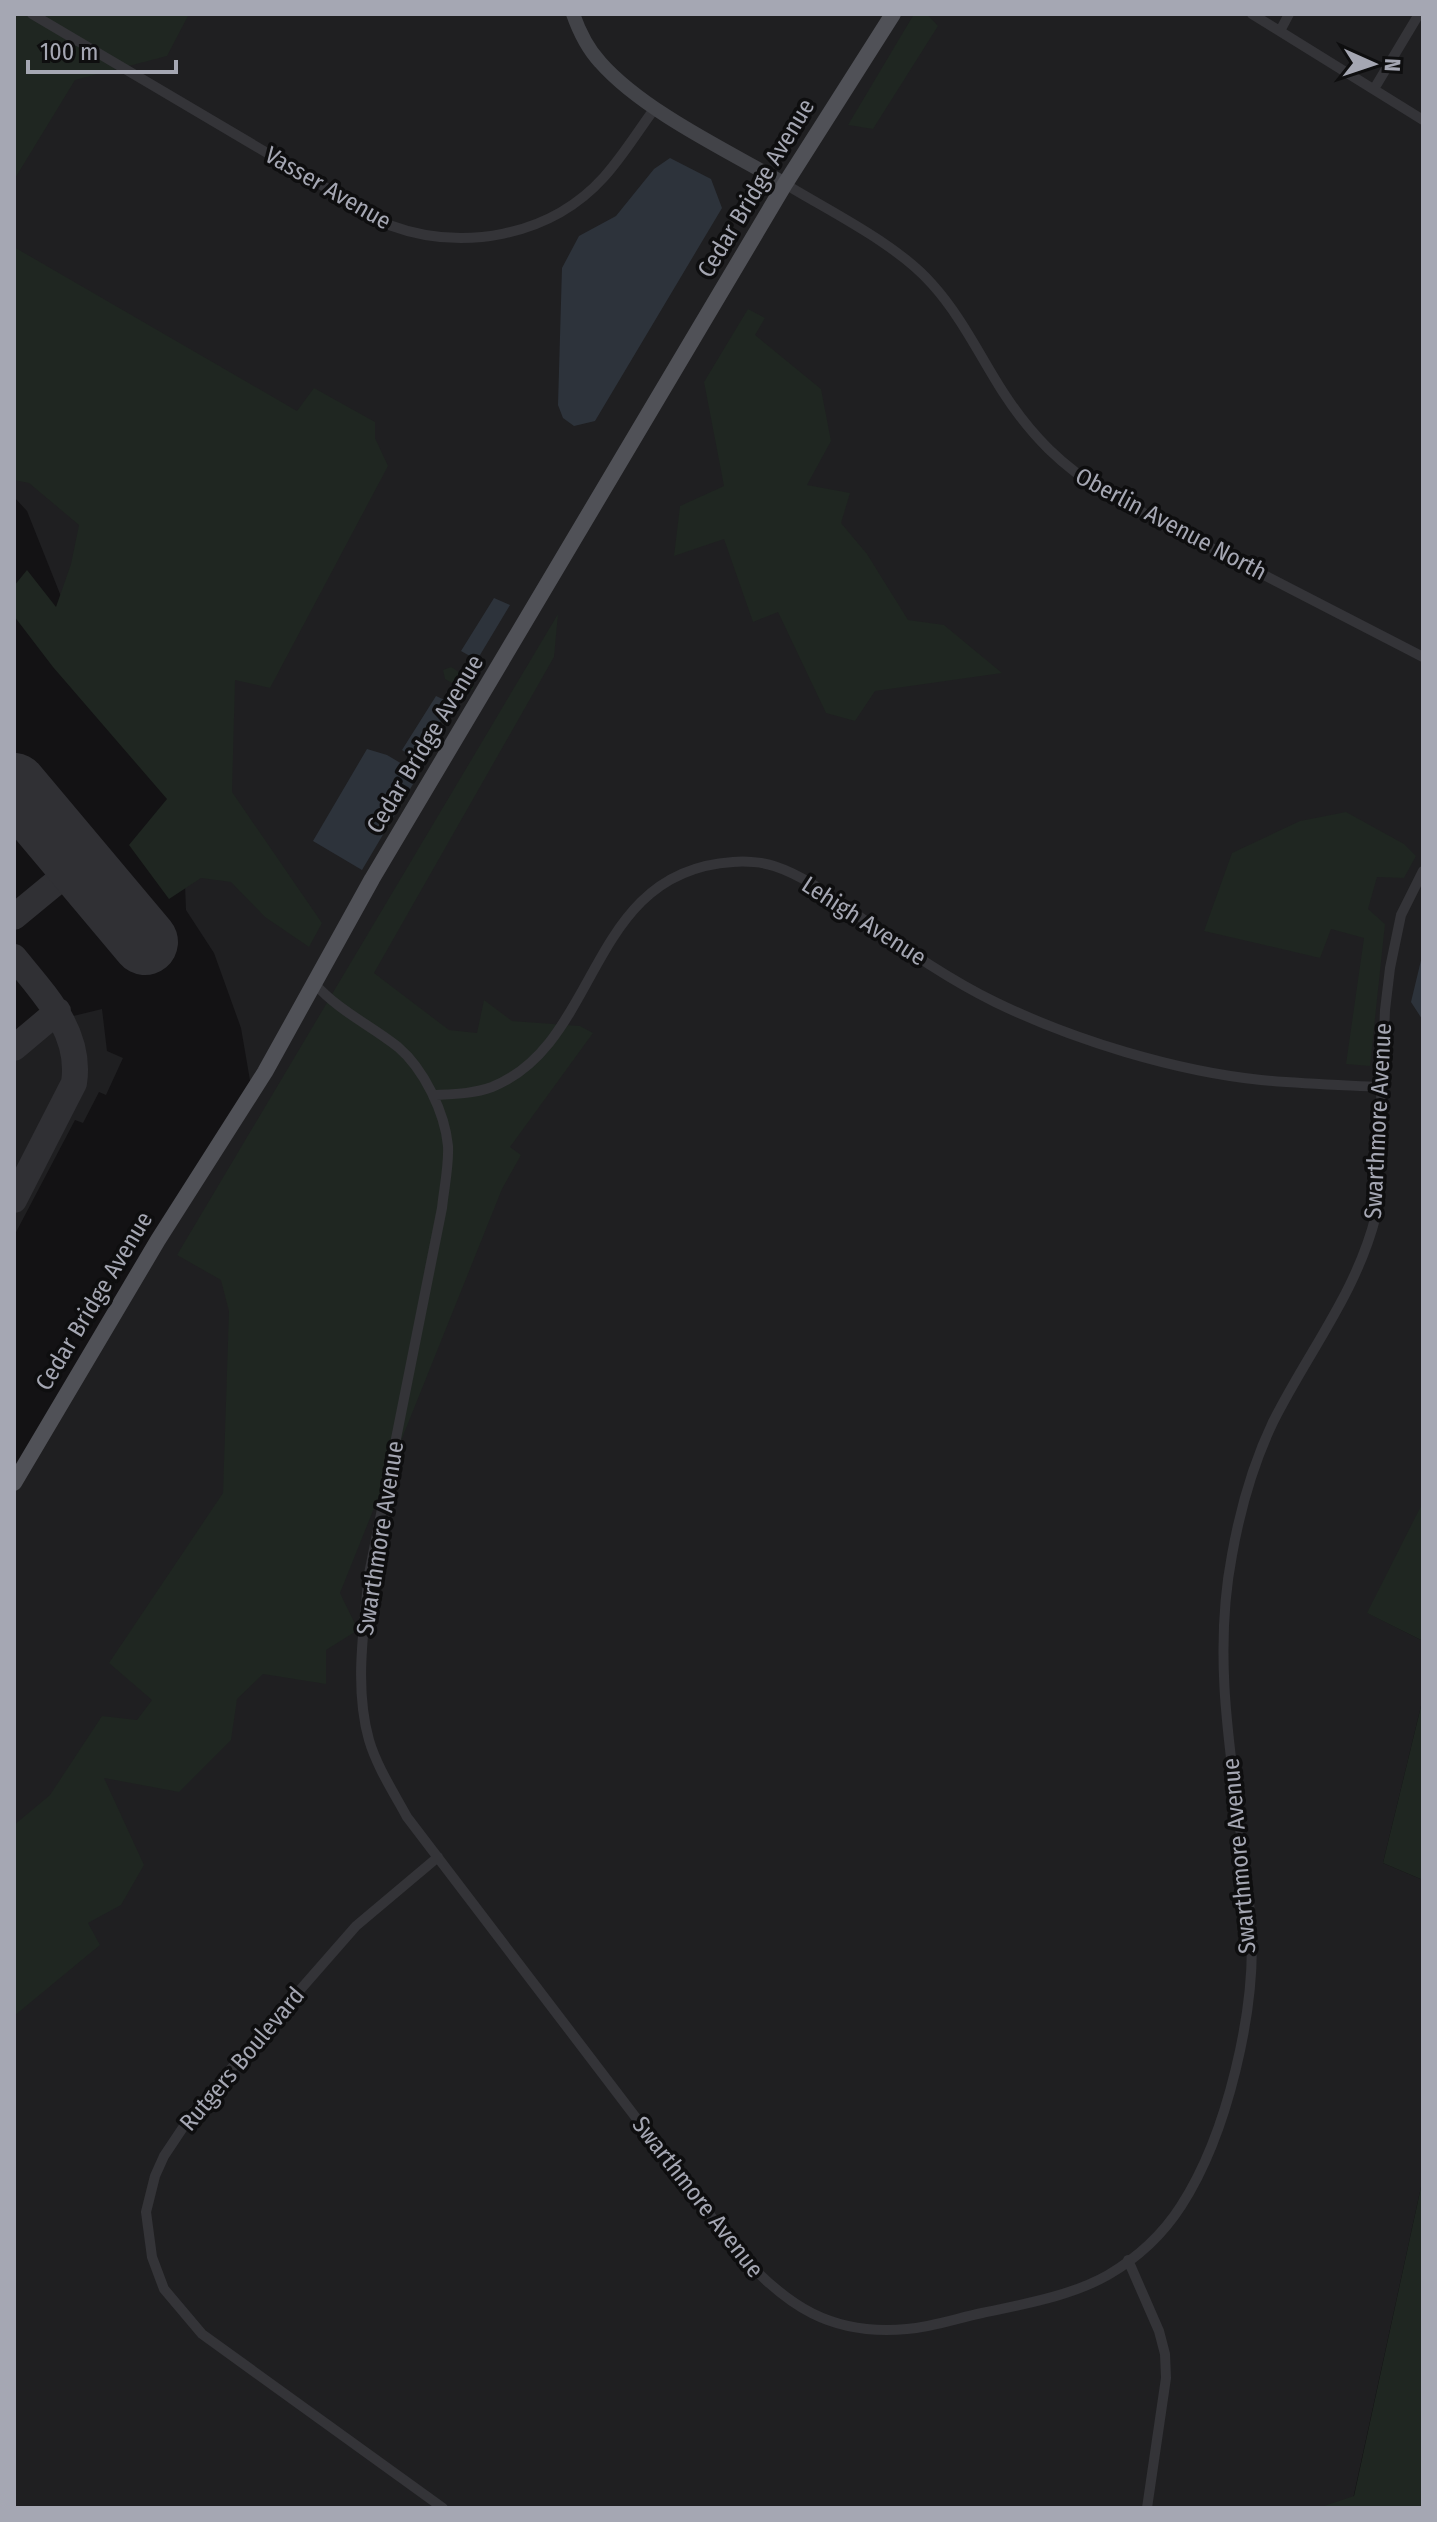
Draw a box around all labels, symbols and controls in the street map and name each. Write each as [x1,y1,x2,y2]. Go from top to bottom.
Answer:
scale bar [28,24,176,74]
north arrow [1333,24,1413,104]
text: 100 m [40,38,98,66]
text: N [1379,58,1406,72]
street label: Cedar Bridge Avenue [692,94,820,282]
street label: Vasser Avenue [260,141,396,235]
street label: Oberlin Avenue North [1071,462,1271,586]
street label: Cedar Bridge Avenue [361,650,489,838]
street label: Lehigh Avenue [797,870,931,972]
street label: Swarthmore Avenue [1359,1022,1397,1220]
street label: Cedar Bridge Avenue [30,1207,158,1395]
street label: Swarthmore Avenue [351,1439,409,1637]
street label: Swarthmore Avenue [1216,1757,1262,1955]
street label: Rutgers Boulevard [174,1982,310,2136]
street label: Swarthmore Avenue [627,2111,769,2283]

